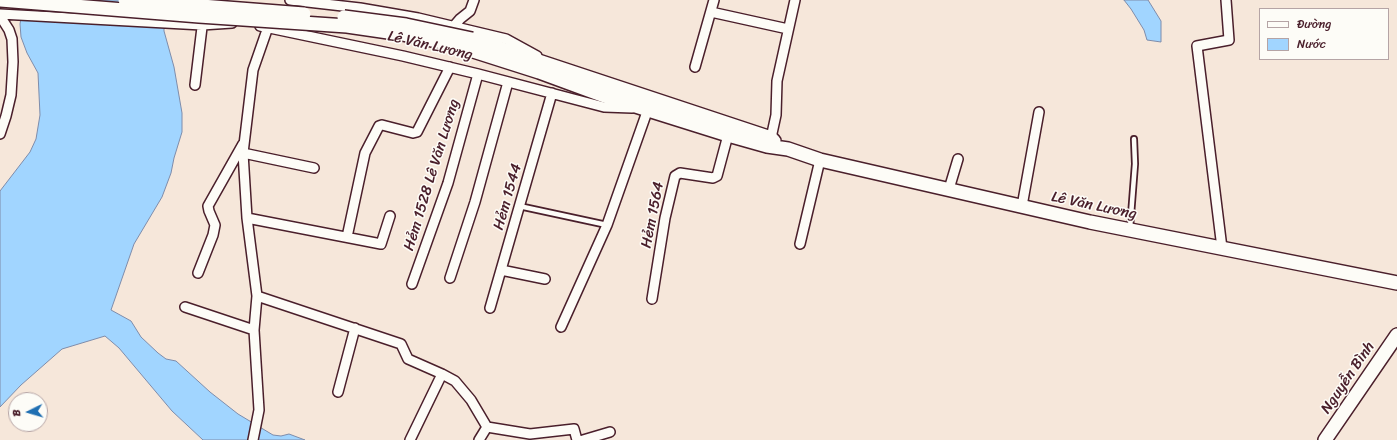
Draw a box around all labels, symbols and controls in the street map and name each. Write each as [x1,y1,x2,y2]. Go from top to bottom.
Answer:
legend [1259,8,1389,60]
text: Đường [1297,13,1331,35]
street label: Lê Văn Lương [386,27,474,65]
text: Nước [1297,33,1326,55]
street label: Hẻm 1528 Lê Văn Lương [400,97,464,253]
street label: Hẻm 1544 [490,162,526,232]
street label: Hẻm 1564 [638,180,668,250]
street label: Lê Văn Lương [1050,188,1138,224]
street label: Nguyễn Bình [1317,339,1379,417]
north arrow [8,392,48,432]
text: B [7,409,26,417]

